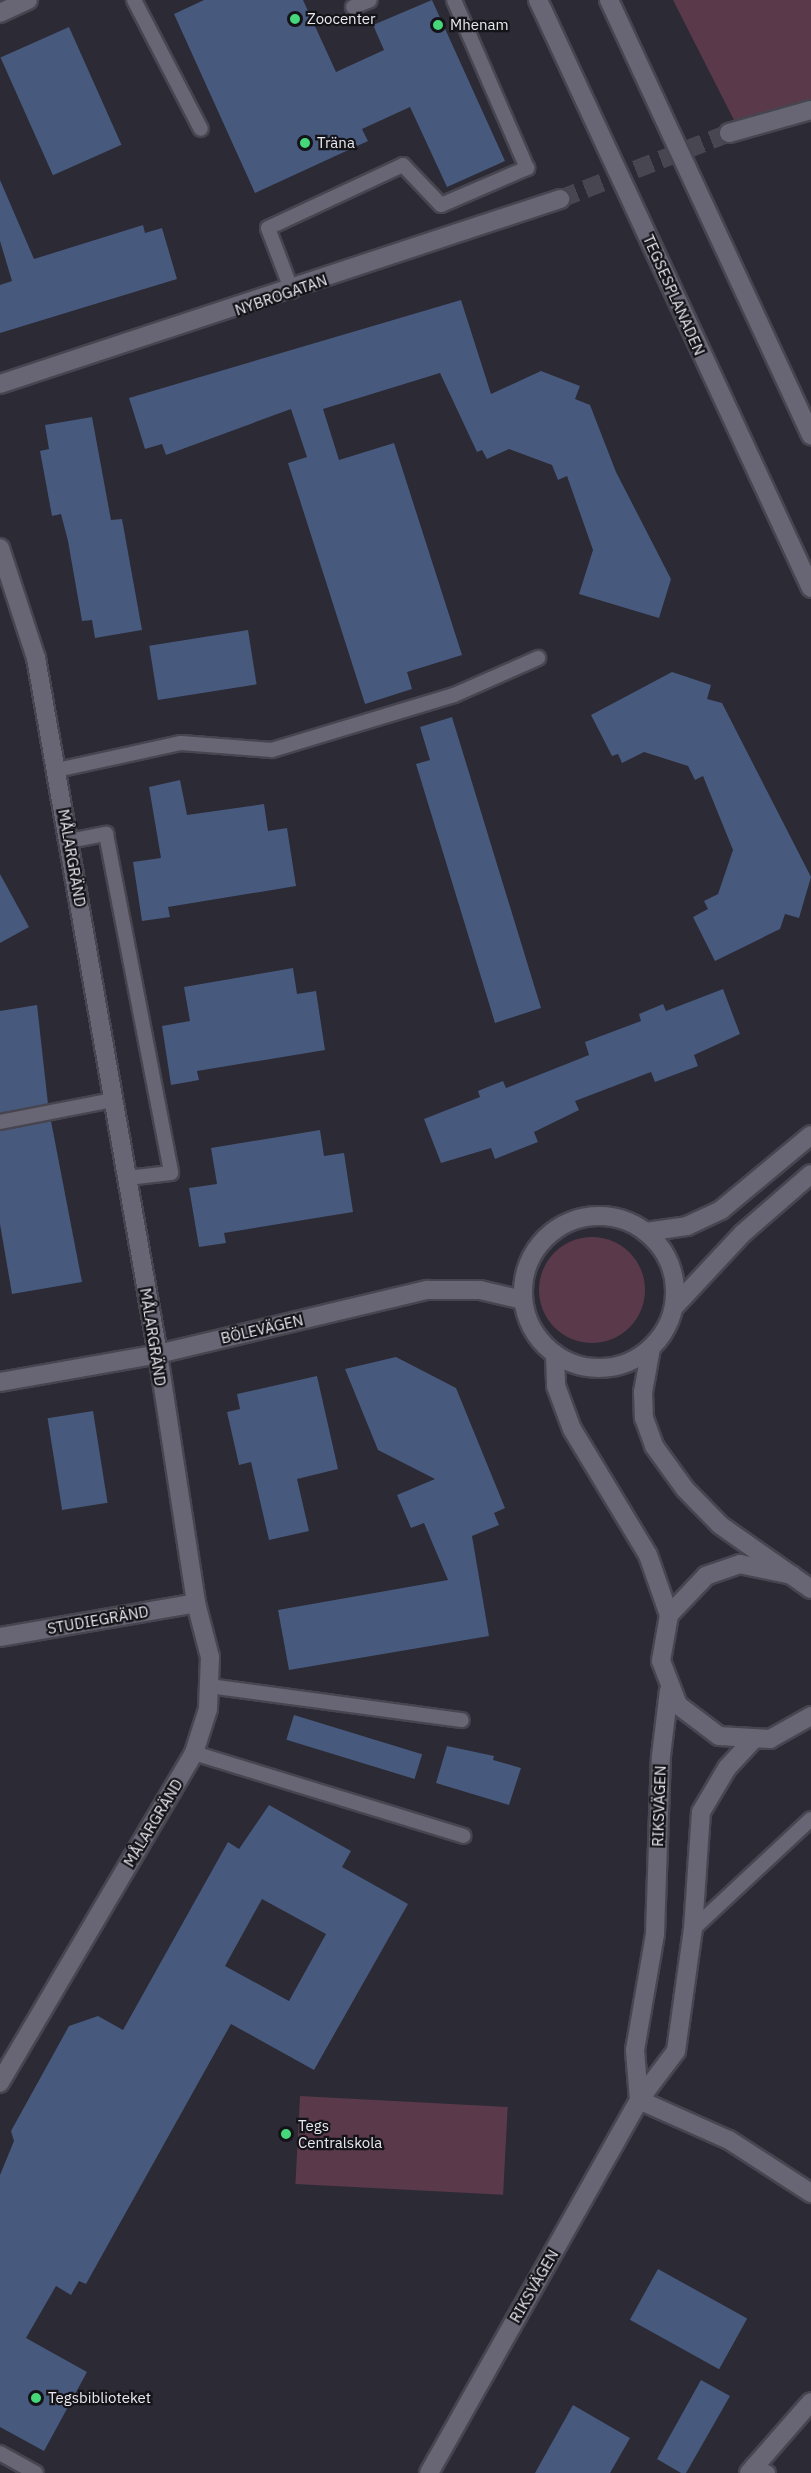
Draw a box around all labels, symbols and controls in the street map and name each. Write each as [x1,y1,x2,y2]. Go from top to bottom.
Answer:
place label: Zoocenter [307,10,376,28]
marker: Zoocenter [288,12,302,26]
place label: Mhenam [450,16,509,34]
marker: Mhenam [431,18,445,32]
place label: Träna [317,134,355,152]
marker: Träna [298,136,312,150]
street label: TEGSESPLANADEN [639,232,709,358]
street label: NYBROGATAN [233,271,329,319]
street label: MÅLARGRÄND [55,808,89,908]
street label: MÅLARGRÄND [136,1287,170,1387]
street label: BÖLEVÄGEN [219,1311,305,1347]
street label: STUDIEGRÄND [46,1602,150,1638]
street label: RIKSVÄGEN [649,1765,669,1847]
street label: MÅLARGRÄND [120,1776,186,1870]
place label: Tegs Centralskola [298,2116,382,2151]
marker: Tegs Centralskola [279,2127,293,2141]
street label: RIKSVÄGEN [506,2246,562,2326]
place label: Tegsbiblioteket [48,2389,151,2407]
marker: Tegsbiblioteket [29,2391,43,2405]

